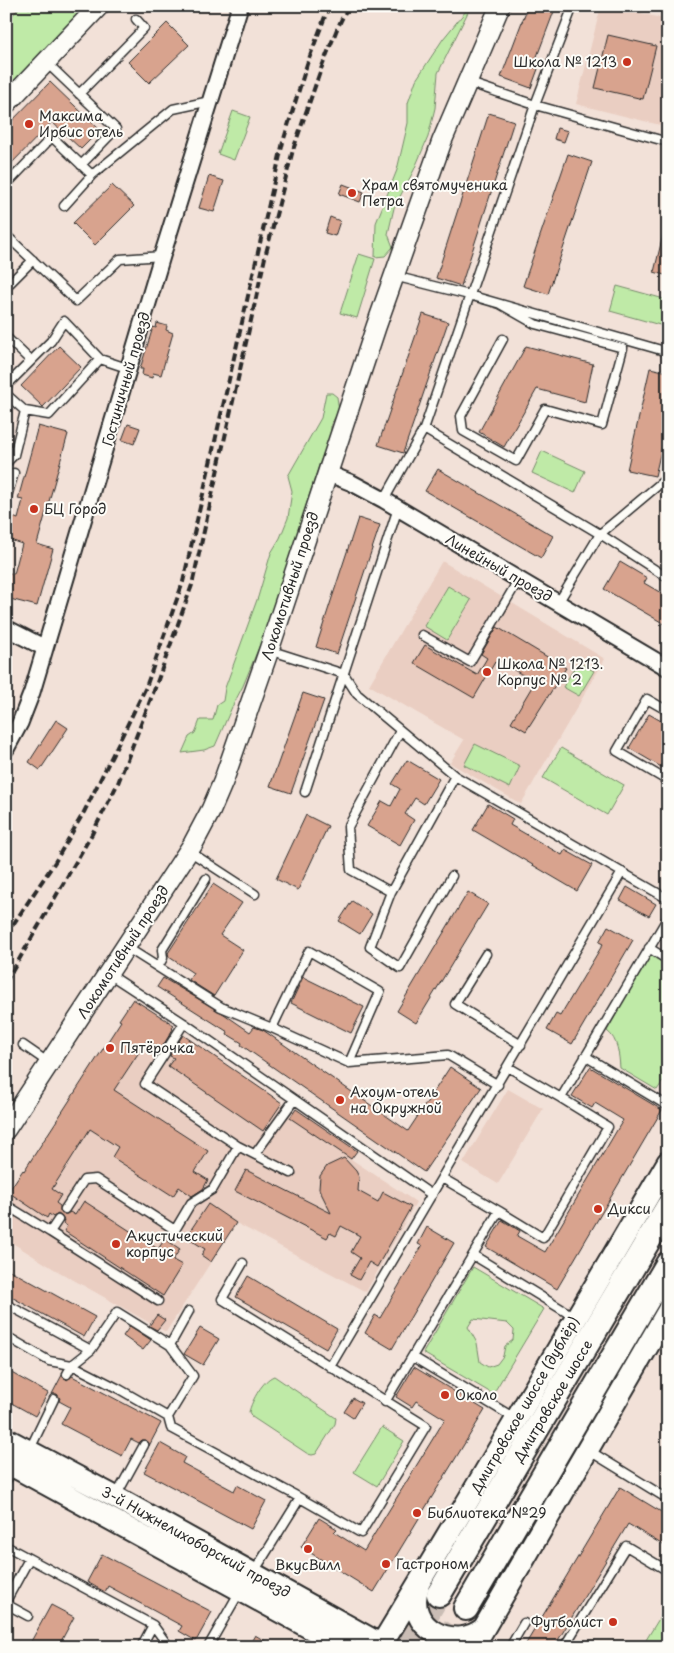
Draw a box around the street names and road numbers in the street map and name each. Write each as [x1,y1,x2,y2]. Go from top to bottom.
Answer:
street label: Гостиничный проезд [96,309,155,448]
street label: Локомотивный проезд [256,509,323,663]
street label: Линейный проезд [442,528,557,607]
street label: Локомотивный проезд [72,881,174,1022]
street label: Дмитровское шоссе (дублёр) [465,1312,584,1498]
street label: Дмитровское шоссе [507,1336,597,1467]
street label: 3-й Нижнелихоборский проезд [98,1481,295,1602]

